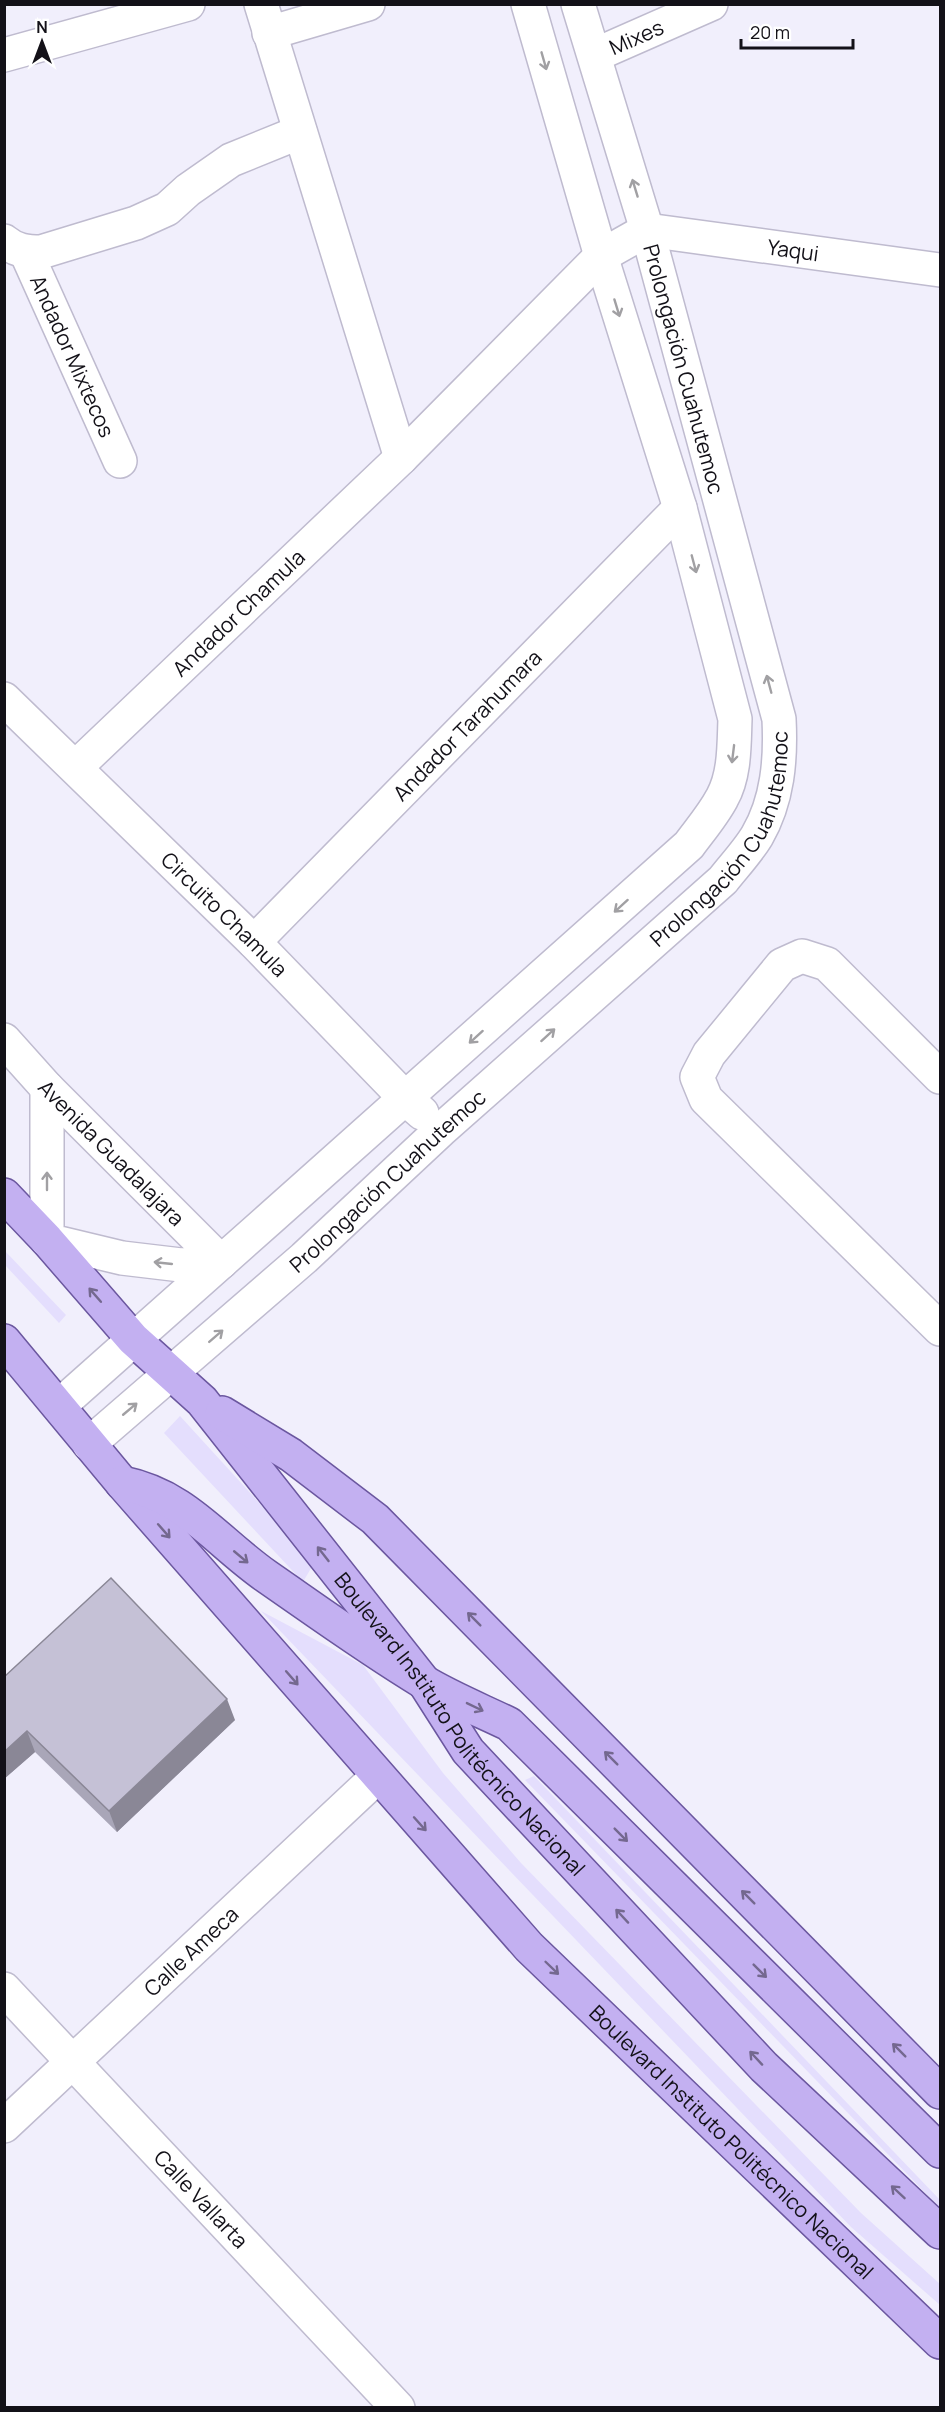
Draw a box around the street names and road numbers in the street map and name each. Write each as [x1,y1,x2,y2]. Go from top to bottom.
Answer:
street label: Mixes [605,13,668,61]
street label: Yaqui [766,233,821,267]
street label: Prolongación Cuahutemoc [637,241,731,497]
street label: Andador Mixtecos [24,270,121,442]
street label: Andador Chamula [166,543,311,682]
street label: Andador Tarahumara [386,643,547,807]
street label: Prolongación Cuahutemoc [644,731,794,952]
street label: Circuito Chamula [155,845,294,983]
street label: Avenida Guadalajara [32,1074,191,1232]
street label: Prolongación Cuahutemoc [283,1083,491,1278]
street label: Boulevard Instituto Politécnico Nacional [329,1566,592,1882]
street label: Calle Ameca [138,1900,244,2002]
street label: Boulevard Instituto Politécnico Nacional [584,1999,880,2285]
street label: Calle Vallarta [148,2143,254,2254]

